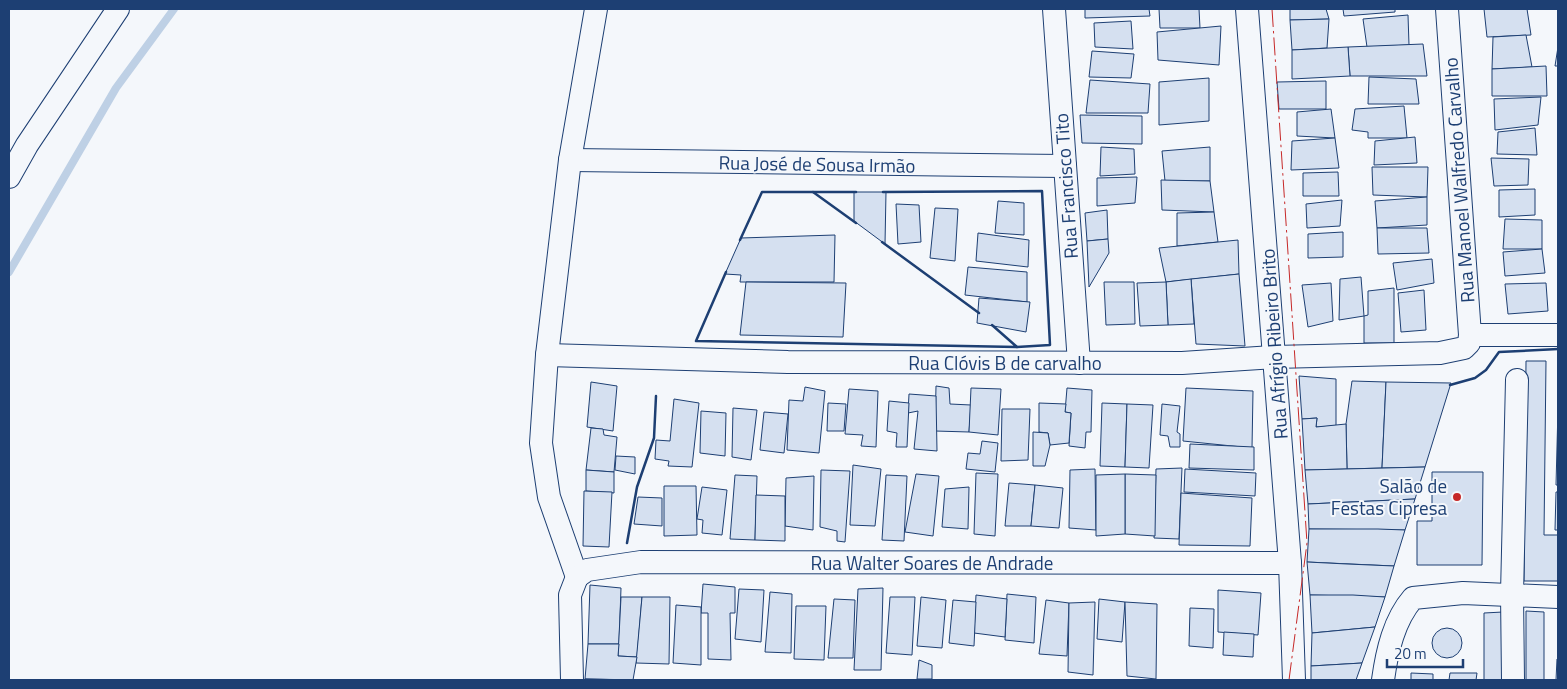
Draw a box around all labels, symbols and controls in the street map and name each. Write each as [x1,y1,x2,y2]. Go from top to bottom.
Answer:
street label: Rua Manoel Walfredo Carvalho [1435,56,1482,304]
street label: Rua Francisco Tito [1046,112,1085,260]
street label: Rua José de Sousa Irmão [718,147,916,180]
street label: Rua Afrígio Ribeiro Brito [1252,248,1295,440]
street label: Rua Clóvis B de carvalho [908,348,1102,377]
place label: Salão de Festas Cipresa [1331,471,1447,522]
marker: Salão de Festas Cipresa [1451,491,1463,503]
street label: Rua Walter Soares de Andrade [811,548,1053,577]
scale bar [1387,636,1463,668]
text: 20 m [1394,642,1427,665]

